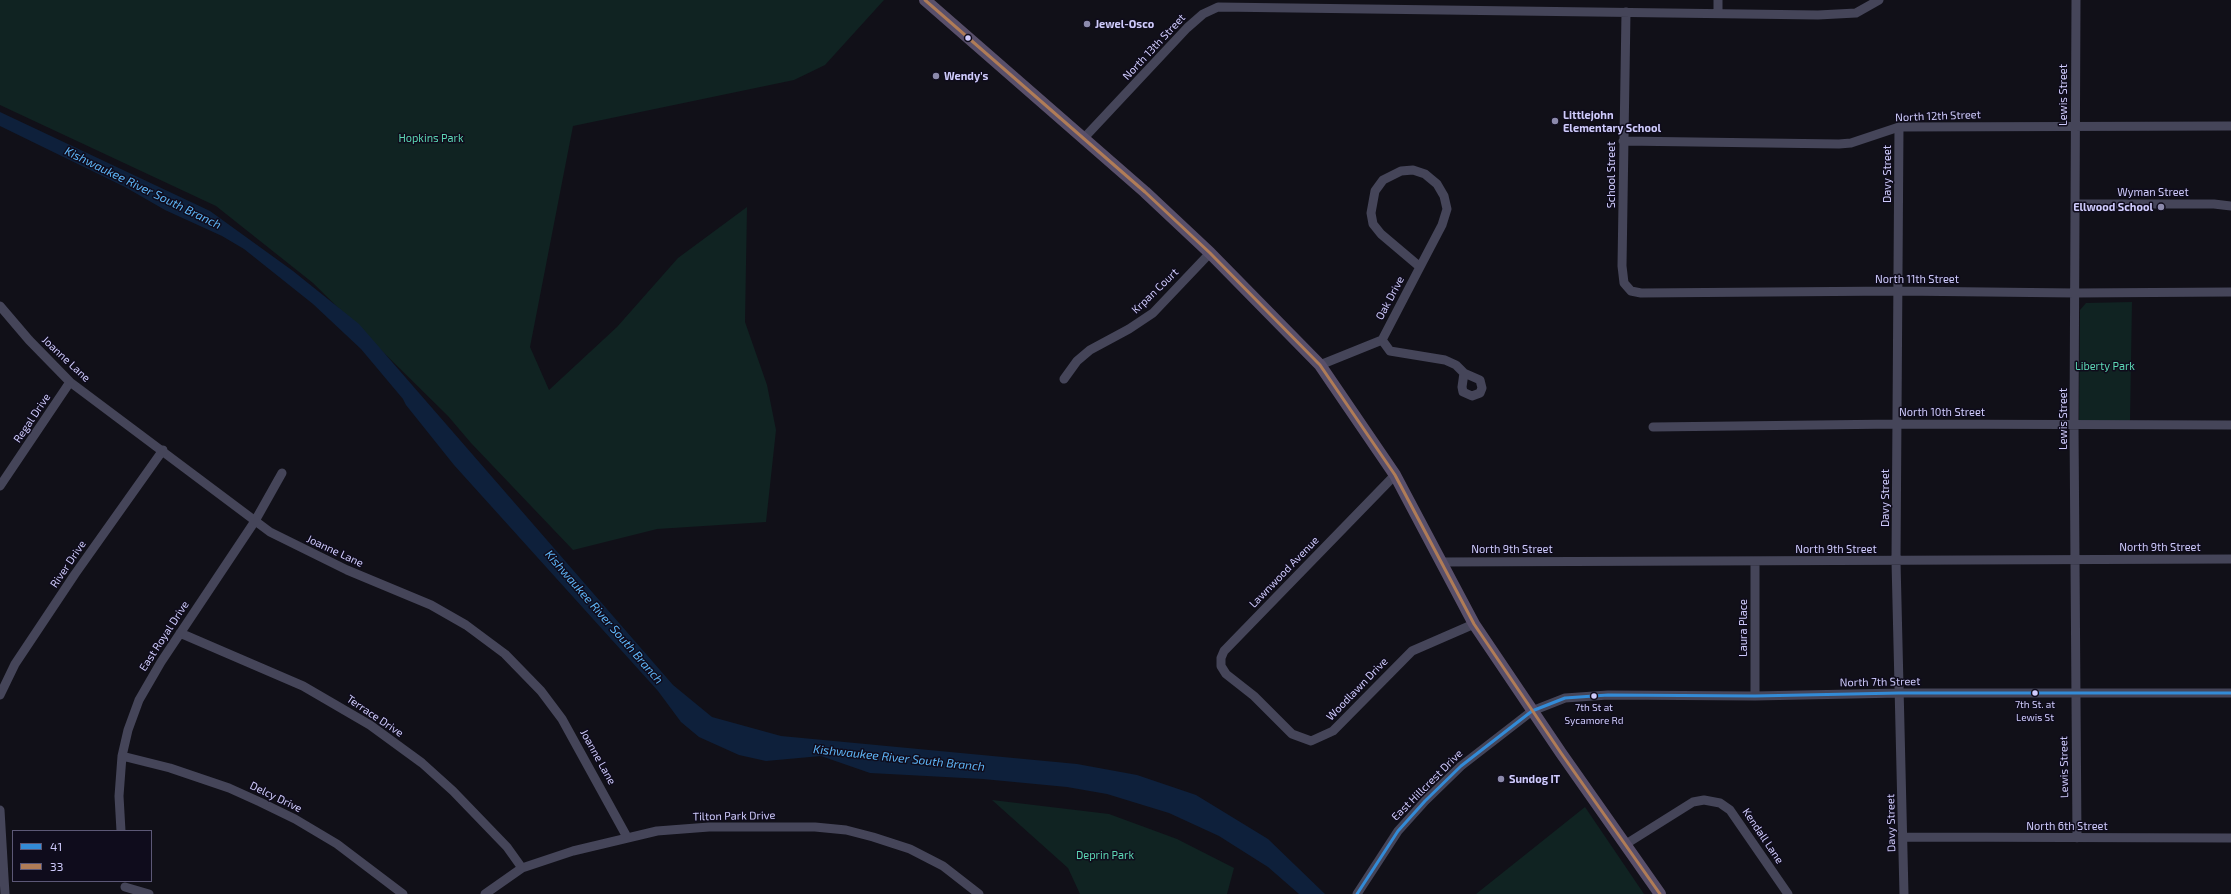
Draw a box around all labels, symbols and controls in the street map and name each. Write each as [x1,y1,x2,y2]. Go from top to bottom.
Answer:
street label: North 13th Street [1120,11,1188,83]
place label: Jewel-Osco [1095,17,1154,31]
marker: Jewel-Osco [1082,19,1092,29]
unlabelled marker [963,33,973,43]
street label: Lewis Street [2056,64,2070,126]
place label: Wendy's [944,69,988,83]
marker: Wendy's [931,71,941,81]
place label: Littlejohn Elementary School [1563,108,1661,134]
street label: North 12th Street [1895,108,1981,124]
marker: Littlejohn Elementary School [1550,116,1560,126]
park label: Hopkins Park [398,131,464,145]
street label: School Street [1604,142,1618,208]
water label: Kishwaukee River South Branch [62,144,224,232]
street label: Davy Street [1880,145,1894,203]
street label: Wyman Street [2117,185,2189,199]
place label: Ellwood School [2073,200,2153,214]
marker: Ellwood School [2156,202,2166,212]
street label: Krpan Court [1129,266,1181,316]
street label: North 11th Street [1875,272,1959,286]
street label: Oak Drive [1373,274,1407,322]
street label: Joanne Lane [39,333,93,385]
park label: Liberty Park [2075,359,2135,373]
street label: Lewis Street [2056,388,2070,450]
street label: Regal Drive [11,391,53,445]
street label: North 10th Street [1899,405,1985,419]
street label: Davy Street [1878,469,1892,527]
street label: Joanne Lane [304,532,366,570]
street label: Lawnwood Avenue [1247,534,1321,610]
street label: River Drive [47,538,89,590]
street label: North 9th Street [2119,540,2201,554]
street label: North 9th Street [1471,542,1553,556]
street label: North 9th Street [1795,542,1877,556]
water label: Kishwaukee River South Branch [542,547,666,687]
street label: East Royal Drive [136,598,192,674]
street label: Laura Place [1736,599,1750,657]
street label: Woodlawn Drive [1324,655,1390,723]
street label: North 7th Street [1840,675,1920,689]
marker: 7th St. at Lewis St [2030,688,2040,698]
marker: 7th St at Sycamore Rd [1589,691,1599,701]
street label: Terrace Drive [344,692,406,740]
place label: 7th St. at Lewis St [2015,699,2055,722]
place label: 7th St at Sycamore Rd [1565,702,1623,726]
street label: Joanne Lane [577,727,619,787]
street label: Lewis Street [2057,736,2071,798]
water label: Kishwaukee River South Branch [813,742,985,774]
street label: East Hillcrest Drive [1389,747,1465,823]
place label: Sundog IT [1509,772,1560,786]
marker: Sundog IT [1496,774,1506,784]
street label: Delcy Drive [248,779,304,815]
street label: Davy Street [1884,794,1898,852]
street label: Kendall Lane [1740,806,1786,866]
street label: Tilton Park Drive [693,809,775,823]
street label: North 6th Street [2026,819,2108,833]
legend [12,830,152,882]
text: 41 [50,839,62,853]
park label: Deprin Park [1076,848,1134,862]
text: 33 [50,859,63,873]

